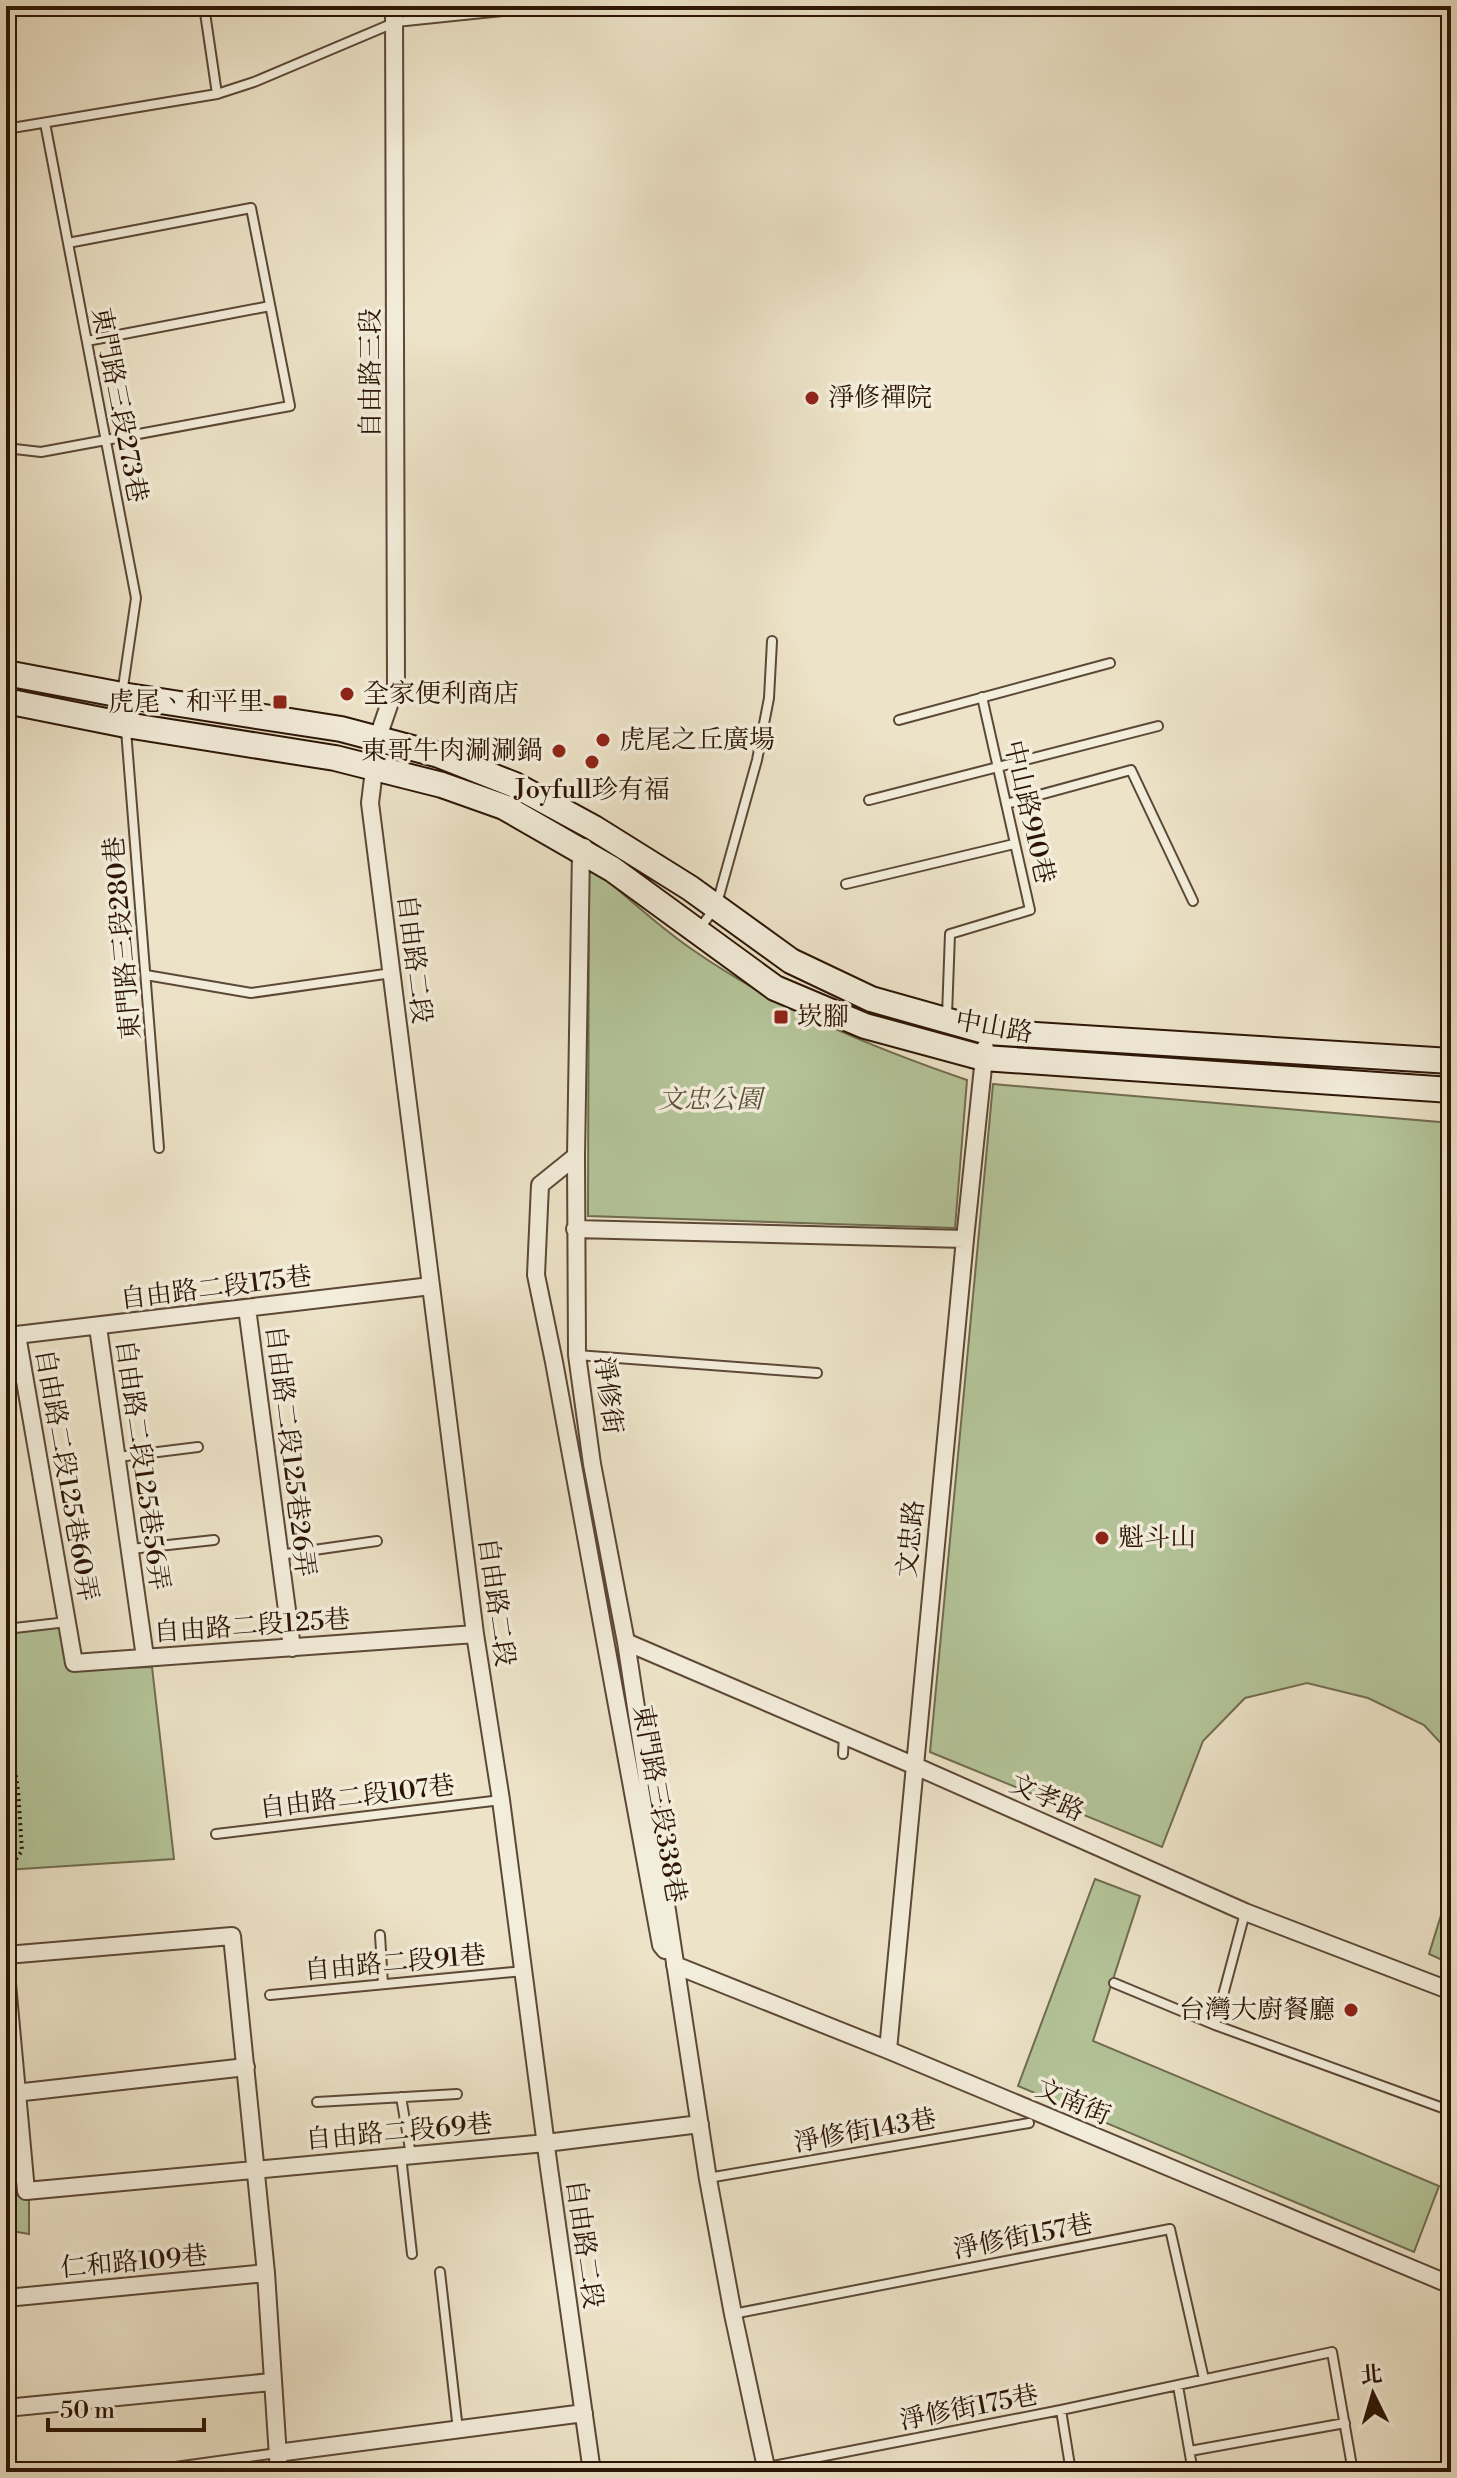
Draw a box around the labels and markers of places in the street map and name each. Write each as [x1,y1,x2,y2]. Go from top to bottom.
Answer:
place label: 淨修禪院 [828,382,932,414]
marker: 淨修禪院 [803,389,821,407]
place label: 全家便利商店 [363,678,519,710]
marker: 全家便利商店 [338,685,356,703]
place label: 虎尾、和平里 [108,686,264,718]
marker: 虎尾、和平里 [271,693,289,711]
place label: 虎尾之丘廣場 [619,724,775,756]
marker: 虎尾之丘廣場 [594,731,612,749]
place label: 東哥牛肉涮涮鍋 [361,735,543,767]
marker: 東哥牛肉涮涮鍋 [550,742,568,760]
marker: Joyfull珍有福 [583,753,601,771]
place label: Joyfull珍有福 [513,774,670,806]
place label: 崁腳 [797,1001,849,1033]
marker: 崁腳 [772,1008,790,1026]
place label: 魁斗山 [1118,1522,1196,1554]
marker: 魁斗山 [1093,1529,1111,1547]
place label: 台灣大廚餐廳 [1179,1994,1335,2026]
marker: 台灣大廚餐廳 [1342,2001,1360,2019]

